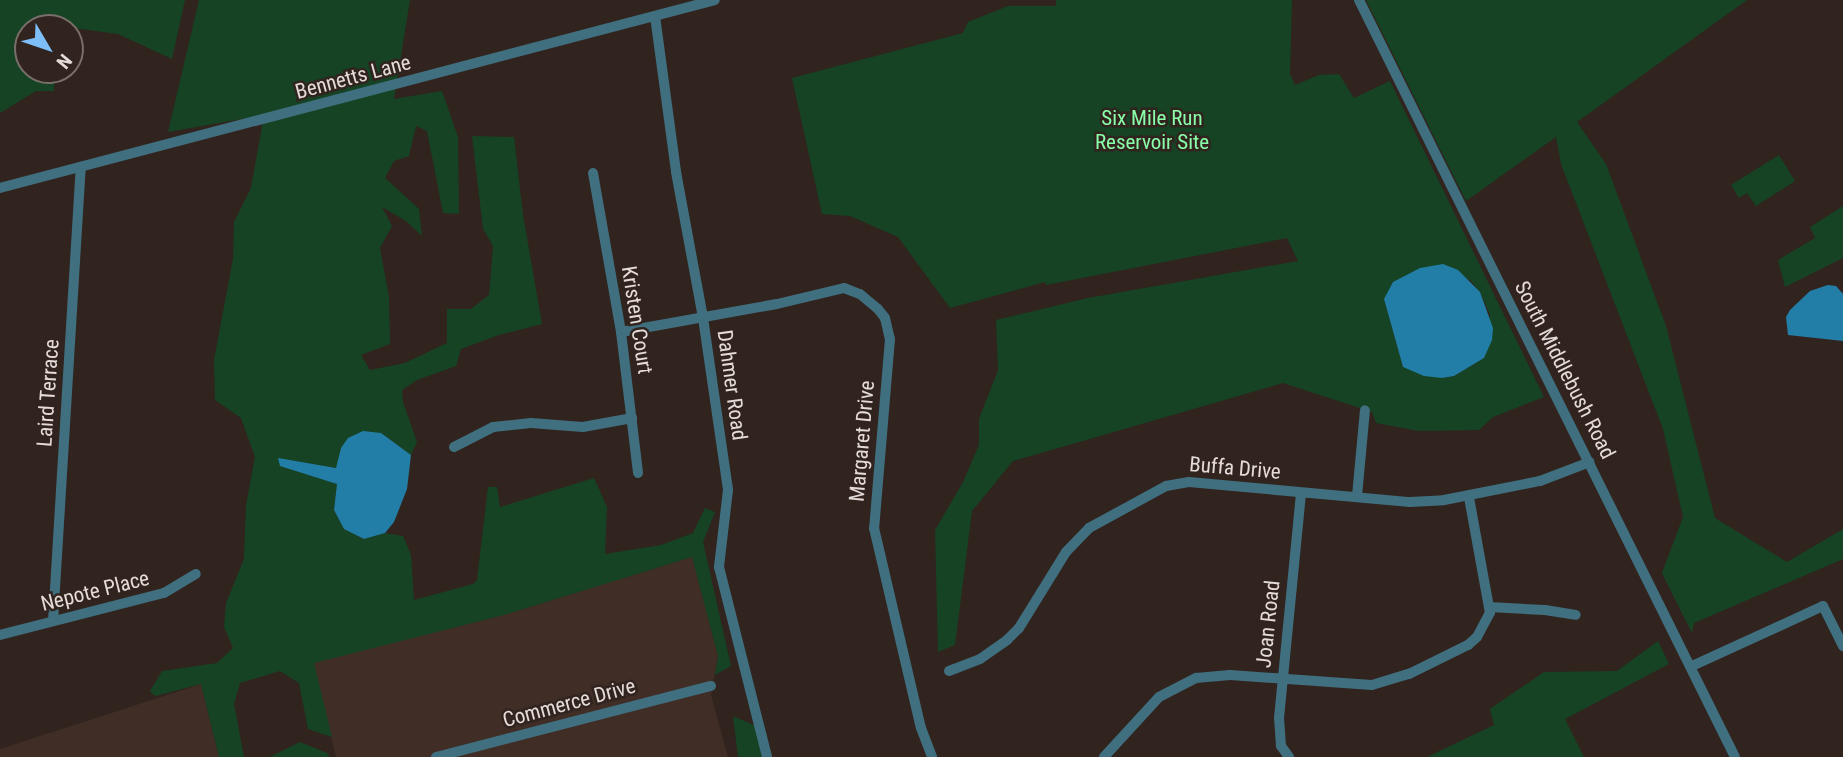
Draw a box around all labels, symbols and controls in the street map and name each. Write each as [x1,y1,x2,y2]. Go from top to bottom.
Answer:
north arrow [14,14,84,84]
text: N [52,50,77,73]
street label: Bennetts Lane [293,50,413,104]
park label: Six Mile Run Reservoir Site [1095,105,1209,155]
street label: Kristen Court [616,264,658,376]
street label: South Middlebush Road [1509,277,1621,463]
street label: Dahmer Road [712,328,752,442]
street label: Laird Terrace [32,338,64,448]
street label: Margaret Drive [844,379,880,503]
street label: Buffa Drive [1188,451,1282,485]
street label: Nepote Place [38,565,152,617]
street label: Joan Road [1251,579,1285,669]
street label: Commerce Drive [500,673,638,733]

